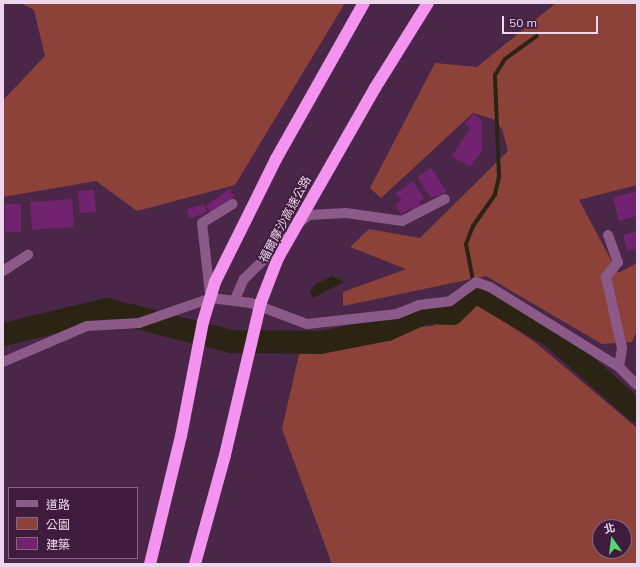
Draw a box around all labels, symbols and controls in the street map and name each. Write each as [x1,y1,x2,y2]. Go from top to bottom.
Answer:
scale bar [504,8,600,34]
text: 50 m [509,15,537,30]
street label: 福爾摩沙高速公路 [256,173,314,265]
legend [8,487,138,559]
text: 道路 [46,497,70,512]
text: 公園 [46,517,70,532]
north arrow [592,519,632,559]
text: 北 [602,520,616,536]
text: 建築 [46,537,70,552]

